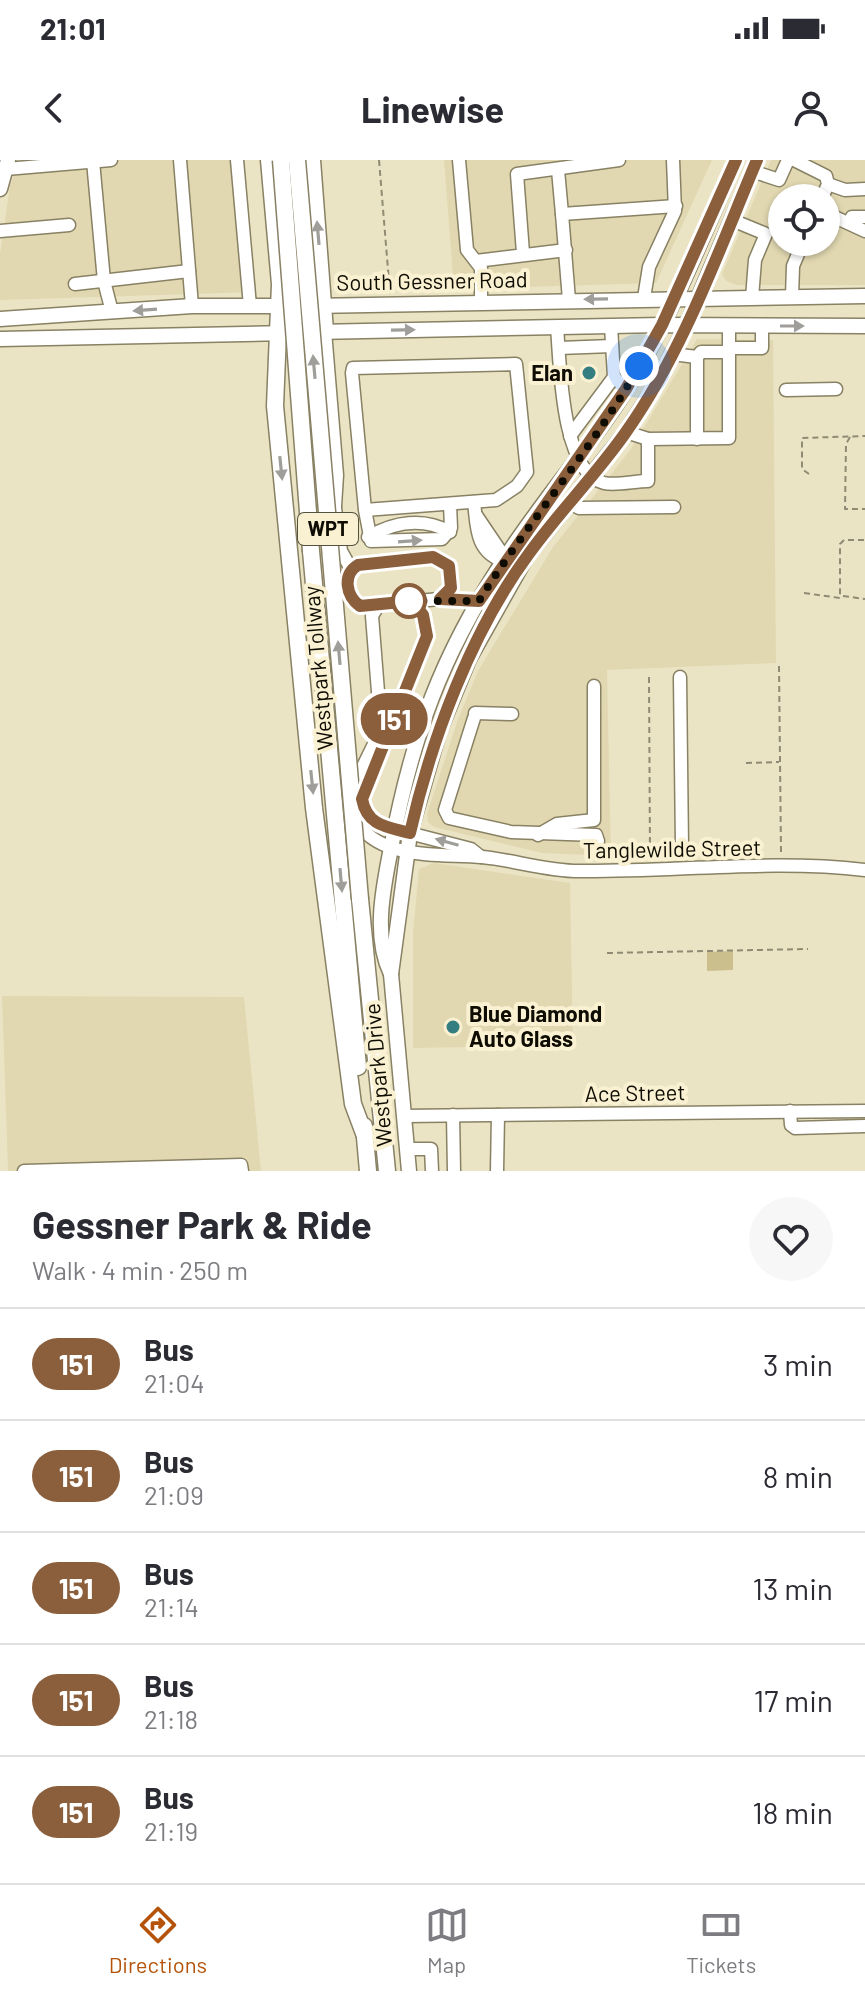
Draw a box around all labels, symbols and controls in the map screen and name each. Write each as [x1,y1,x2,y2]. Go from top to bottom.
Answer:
text: 21:01 [40,10,106,46]
icon: back [32,86,76,130]
icon: person [789,86,833,130]
text: Linewise [361,87,504,130]
map controls [768,184,840,256]
button: locate [768,184,840,256]
one-way arrow [311,220,324,245]
street label: South Gessner Road [336,265,528,295]
one-way arrow [583,293,608,305]
one-way arrow [132,304,157,317]
one-way arrow [780,320,805,332]
one-way arrow [391,324,416,336]
your location [619,346,659,386]
one-way arrow [307,354,320,379]
place label: Elan [531,359,573,385]
marker: Elan [580,364,598,382]
one-way arrow [275,456,288,481]
road number: WPT [298,513,358,545]
one-way arrow [398,534,423,547]
unlabelled marker [392,584,426,618]
street label: Westpark Tollway [297,585,337,751]
one-way arrow [332,641,345,666]
line badge: 151 [348,693,440,745]
text: 151 [377,702,411,736]
one-way arrow [305,770,318,795]
street label: Tanglewilde Street [583,833,761,863]
one-way arrow [434,835,458,848]
one-way arrow [335,868,348,893]
place label: Blue Diamond Auto Glass [469,1000,602,1051]
street label: Westpark Drive [358,1002,396,1148]
marker: Blue Diamond Auto Glass [444,1018,462,1036]
street label: Ace Street [584,1078,686,1106]
button: heart [749,1197,833,1281]
text: Gessner Park & Ride [32,1201,372,1247]
text: Walk · 4 min · 250 m [32,1254,248,1285]
text: Bus [144,1331,194,1367]
text: 3 min [763,1346,833,1382]
text: 151 [59,1347,93,1381]
text: 21:04 [144,1367,205,1398]
text: Bus [144,1443,194,1479]
text: 8 min [763,1458,833,1494]
text: 151 [59,1459,93,1493]
text: 21:09 [144,1479,204,1510]
text: Bus [144,1555,194,1591]
text: 13 min [752,1570,833,1606]
text: 151 [59,1571,93,1605]
text: 21:14 [144,1591,199,1622]
text: Bus [144,1667,194,1703]
text: 17 min [754,1682,833,1718]
text: 151 [59,1683,93,1717]
text: 21:18 [144,1703,198,1734]
text: Bus [144,1779,194,1815]
text: 18 min [752,1794,833,1830]
text: 151 [59,1795,93,1829]
text: 21:19 [144,1815,198,1846]
tab: Directions [109,1903,207,1977]
tab: Map [425,1903,469,1977]
tab: Tickets [686,1903,756,1977]

